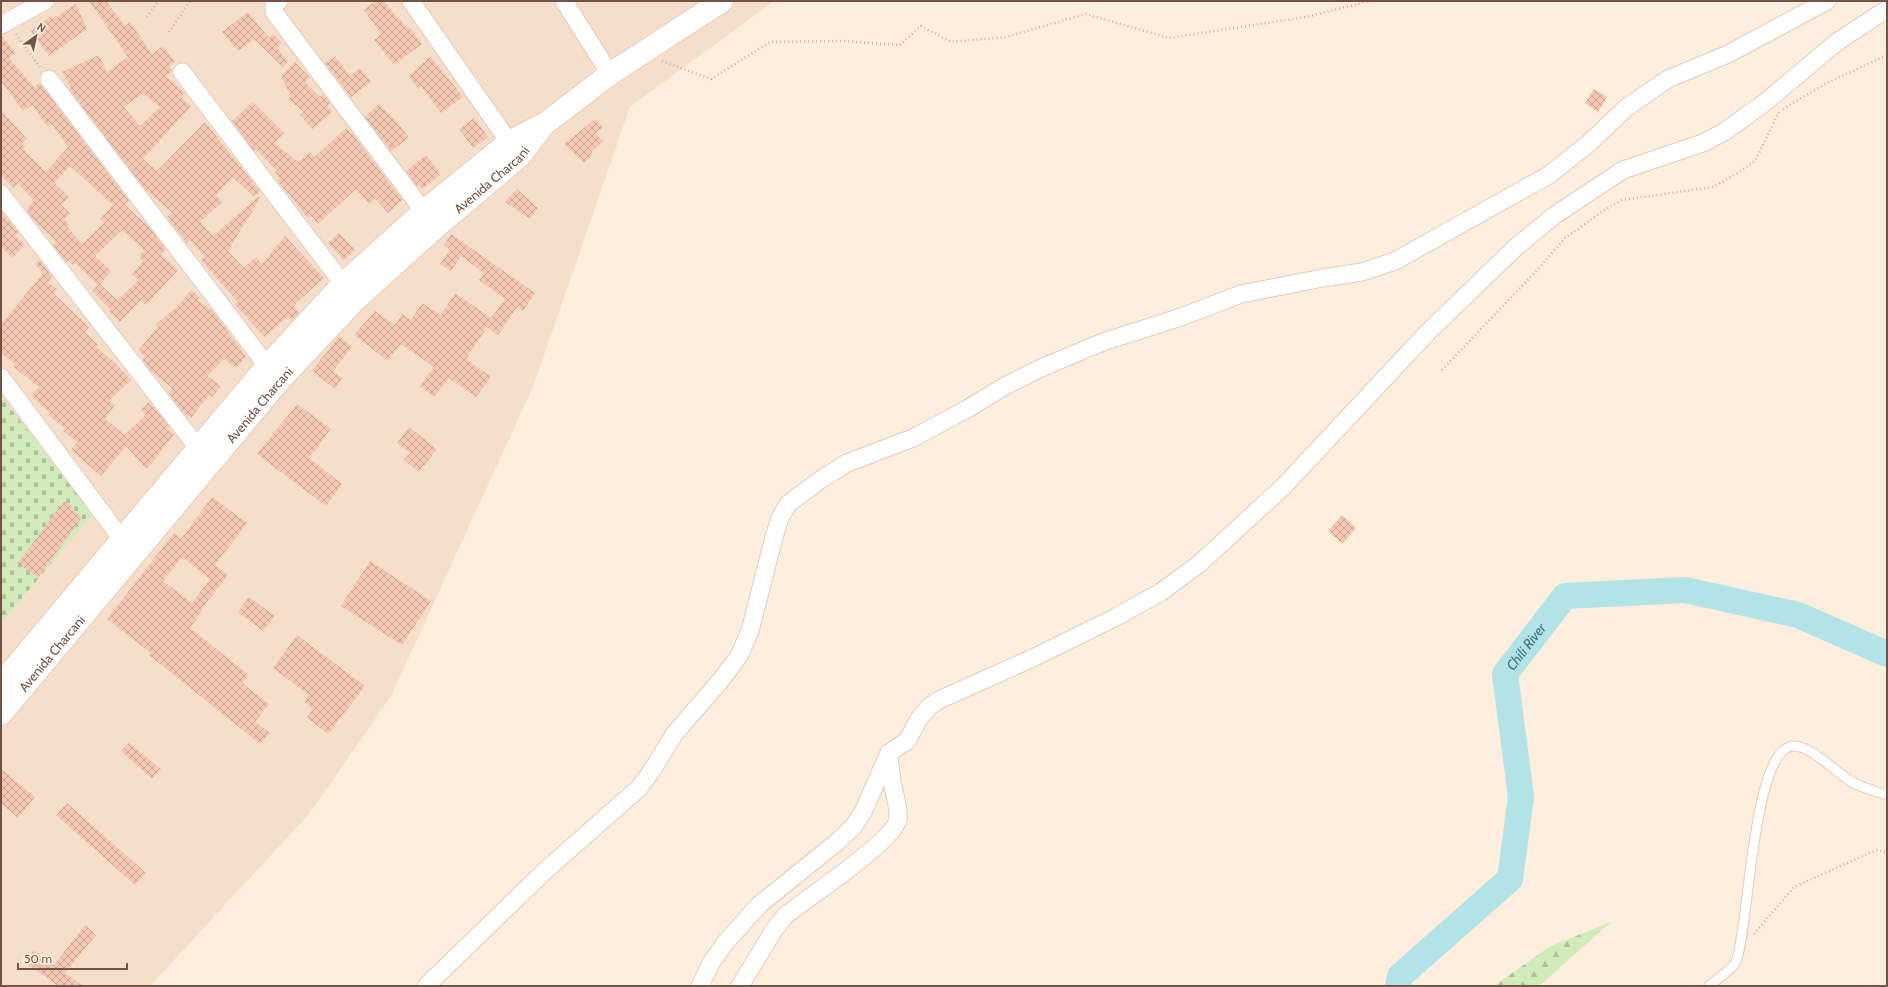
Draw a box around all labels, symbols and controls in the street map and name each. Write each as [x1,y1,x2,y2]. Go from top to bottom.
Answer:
north arrow [16,16,56,56]
text: N [34,20,49,36]
street label: Avenida Charcani [451,143,532,216]
street label: Avenida Charcani [223,364,296,446]
street label: Avenida Charcani [15,612,88,695]
water label: Chili River [1502,619,1550,674]
scale bar [18,945,127,971]
text: 50 m [24,951,52,966]

